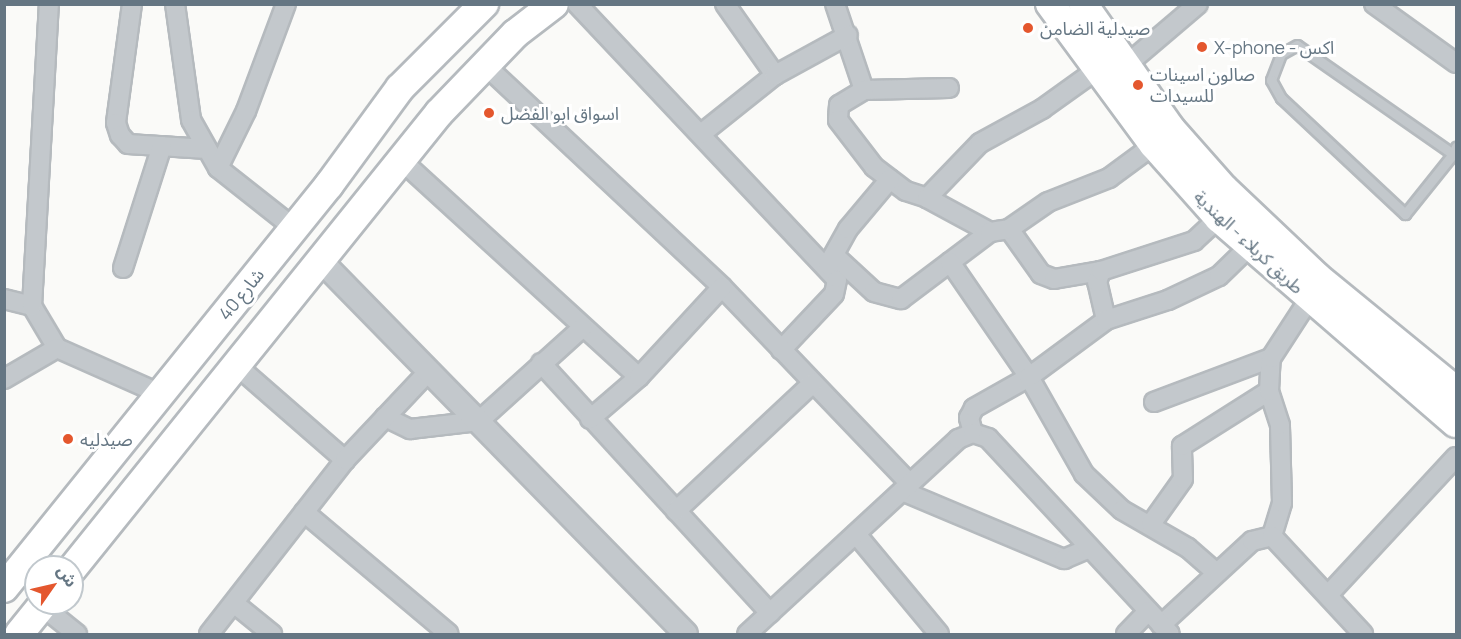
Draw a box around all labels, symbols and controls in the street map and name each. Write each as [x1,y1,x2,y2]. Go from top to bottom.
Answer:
place label: صيدلية الضامن [1040,17,1150,39]
marker: صيدلية الضامن [1021,21,1035,35]
place label: X-phone - اكس [1214,36,1334,58]
marker: X-phone - اكس [1195,40,1209,54]
place label: صالون اسينات للسيدات [1150,64,1255,106]
marker: صالون اسينات للسيدات [1131,78,1145,92]
place label: اسواق ابو الفضل [501,102,619,124]
marker: اسواق ابو الفضل [482,106,496,120]
street label: طريق كربلاء - الهندية [1190,186,1308,298]
street label: شارع 40 [214,264,268,324]
place label: صيدليه [80,428,133,450]
marker: صيدليه [61,432,75,446]
north arrow [24,555,84,615]
text: ش [52,561,83,591]

